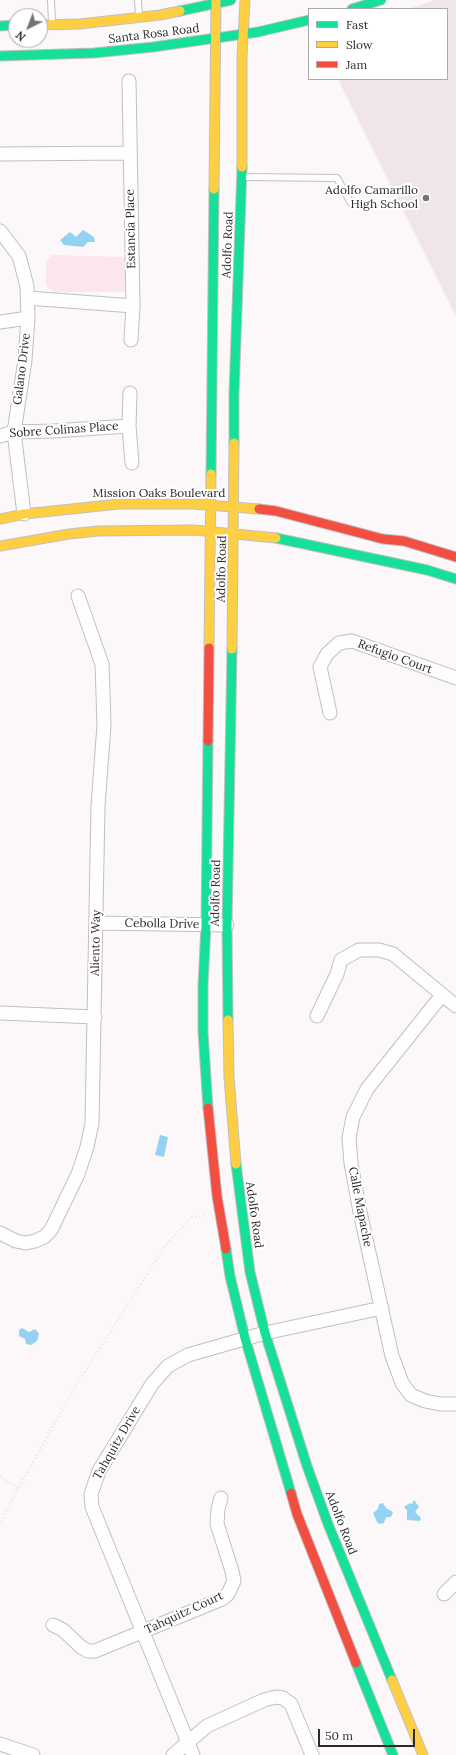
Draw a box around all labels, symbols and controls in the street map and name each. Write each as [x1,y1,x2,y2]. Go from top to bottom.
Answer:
north arrow [8,8,48,48]
legend [308,8,448,80]
text: Fast [346,17,369,32]
street label: Santa Rosa Road [108,21,200,47]
text: N [13,28,28,44]
text: Slow [346,37,373,52]
text: Jam [346,57,367,72]
place label: Adolfo Camarillo High School [325,184,418,212]
street label: Estancia Place [123,189,139,269]
marker: Adolfo Camarillo High School [421,193,431,203]
street label: Adolfo Road [220,211,236,279]
street label: Galano Drive [10,332,34,406]
street label: Sobre Colinas Place [9,419,119,441]
street label: Mission Oaks Boulevard [93,487,225,501]
street label: Adolfo Road [214,535,230,603]
street label: Refugio Court [356,637,434,677]
street label: Adolfo Road [208,859,224,927]
street label: Aliento Way [88,910,104,976]
street label: Cebolla Drive [124,916,200,932]
street label: Calle Mapache [345,1166,375,1248]
street label: Adolfo Road [242,1181,266,1249]
street label: Tahquitz Drive [90,1404,144,1482]
street label: Adolfo Road [322,1489,360,1557]
street label: Tahquitz Court [143,1589,225,1637]
scale bar [320,1721,417,1747]
text: 50 m [325,1728,353,1743]

